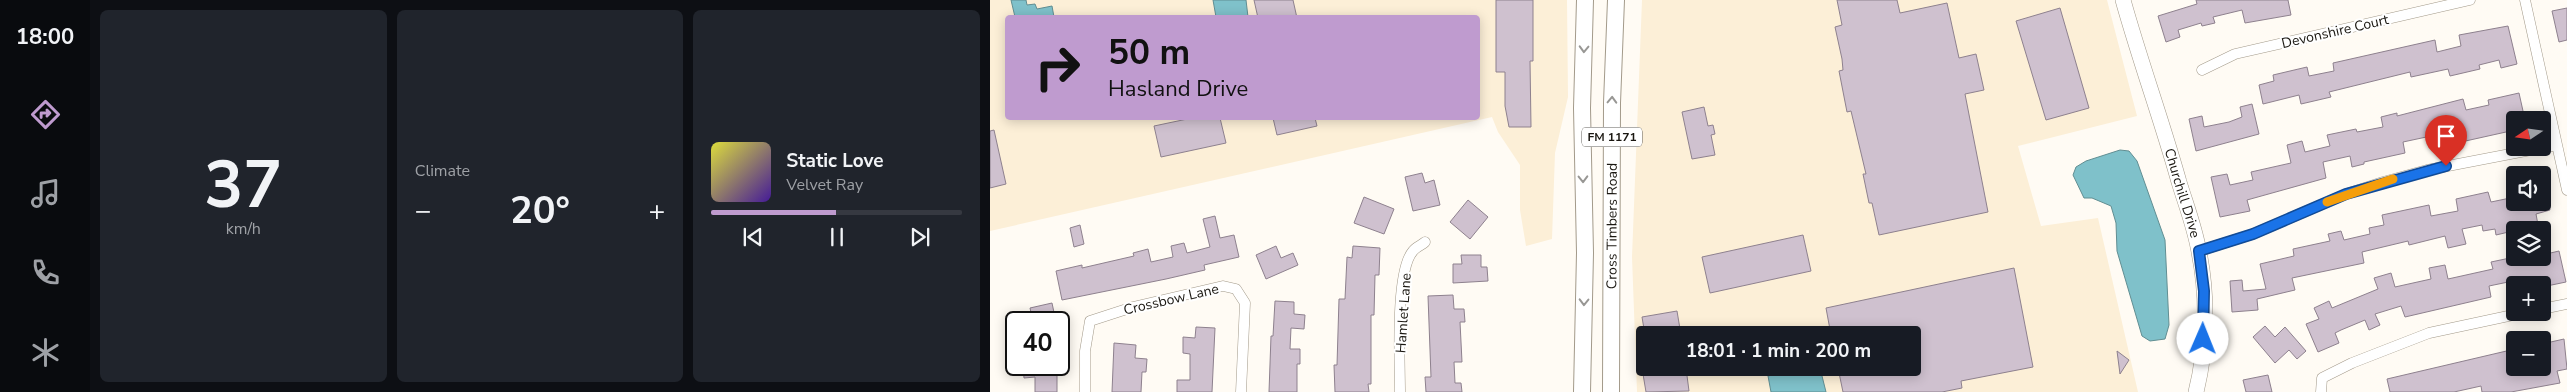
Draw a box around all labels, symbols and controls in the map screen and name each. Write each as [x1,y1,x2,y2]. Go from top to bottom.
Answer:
street label: Devonshire Court [2280,10,2391,53]
text: 18:00 [16,22,74,52]
text: 50 m [1108,29,1190,76]
icon: right [1025,35,1090,100]
one-way arrow [1579,45,1589,53]
text: Hasland Drive [1108,74,1248,104]
one-way arrow [1607,95,1618,103]
icon: directions [28,97,63,132]
north arrow [2506,111,2551,156]
map controls [2506,111,2551,376]
pin [2425,115,2467,166]
icon: arrive [2432,122,2460,150]
road number: FM 1171 [1582,128,1642,146]
text: 37 [204,141,282,230]
street label: Churchill Drive [2160,146,2205,240]
text: Static Love [786,148,884,174]
text: Climate [415,160,470,182]
street label: Cross Timbers Road [1602,163,1622,289]
button: sound [2506,166,2551,211]
text: Velvet Ray [786,174,863,196]
icon: music [28,176,63,211]
one-way arrow [1578,176,1588,184]
text: 20° [510,185,570,236]
text: − [415,192,431,230]
text: + [649,192,665,230]
text: km/h [226,218,261,240]
button: layers [2506,221,2551,266]
icon: previous [739,223,767,251]
icon: pause [823,223,851,251]
icon: next [906,223,934,251]
icon: phone [28,255,63,290]
street label: Hamlet Lane [1391,272,1416,354]
button: + [2506,276,2551,321]
street label: Crossbow Lane [1122,279,1221,320]
one-way arrow [1578,298,1589,306]
speed limit sign: 40 [1005,311,1070,376]
position arrow [2176,312,2228,364]
button: − [2506,331,2551,376]
icon: climate [28,335,63,370]
text: 18:01 · 1 min · 200 m [1686,338,1871,364]

